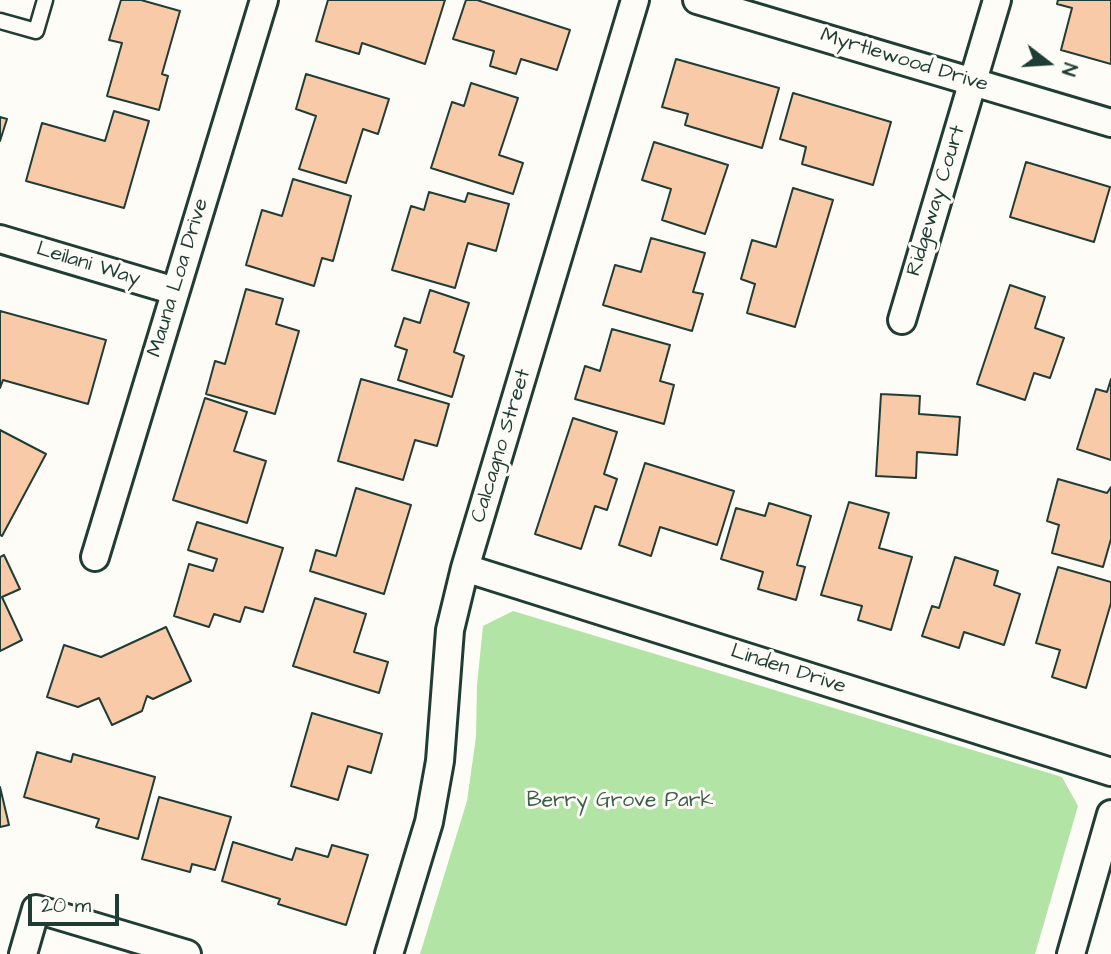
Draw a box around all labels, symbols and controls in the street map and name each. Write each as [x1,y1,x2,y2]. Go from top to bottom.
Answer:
street label: Myrtlewood Drive [817,24,991,98]
north arrow [1013,28,1083,98]
text: N [1054,60,1083,79]
street label: Ridgeway Court [902,123,972,279]
street label: Mauna Loa Drive [143,196,215,360]
street label: Leilani Way [33,237,143,293]
street label: Calcagno Street [467,366,537,526]
street label: Linden Drive [727,639,849,701]
park label: Berry Grove Park [527,789,713,815]
scale bar [32,880,122,924]
text: 20 m [41,891,91,920]

